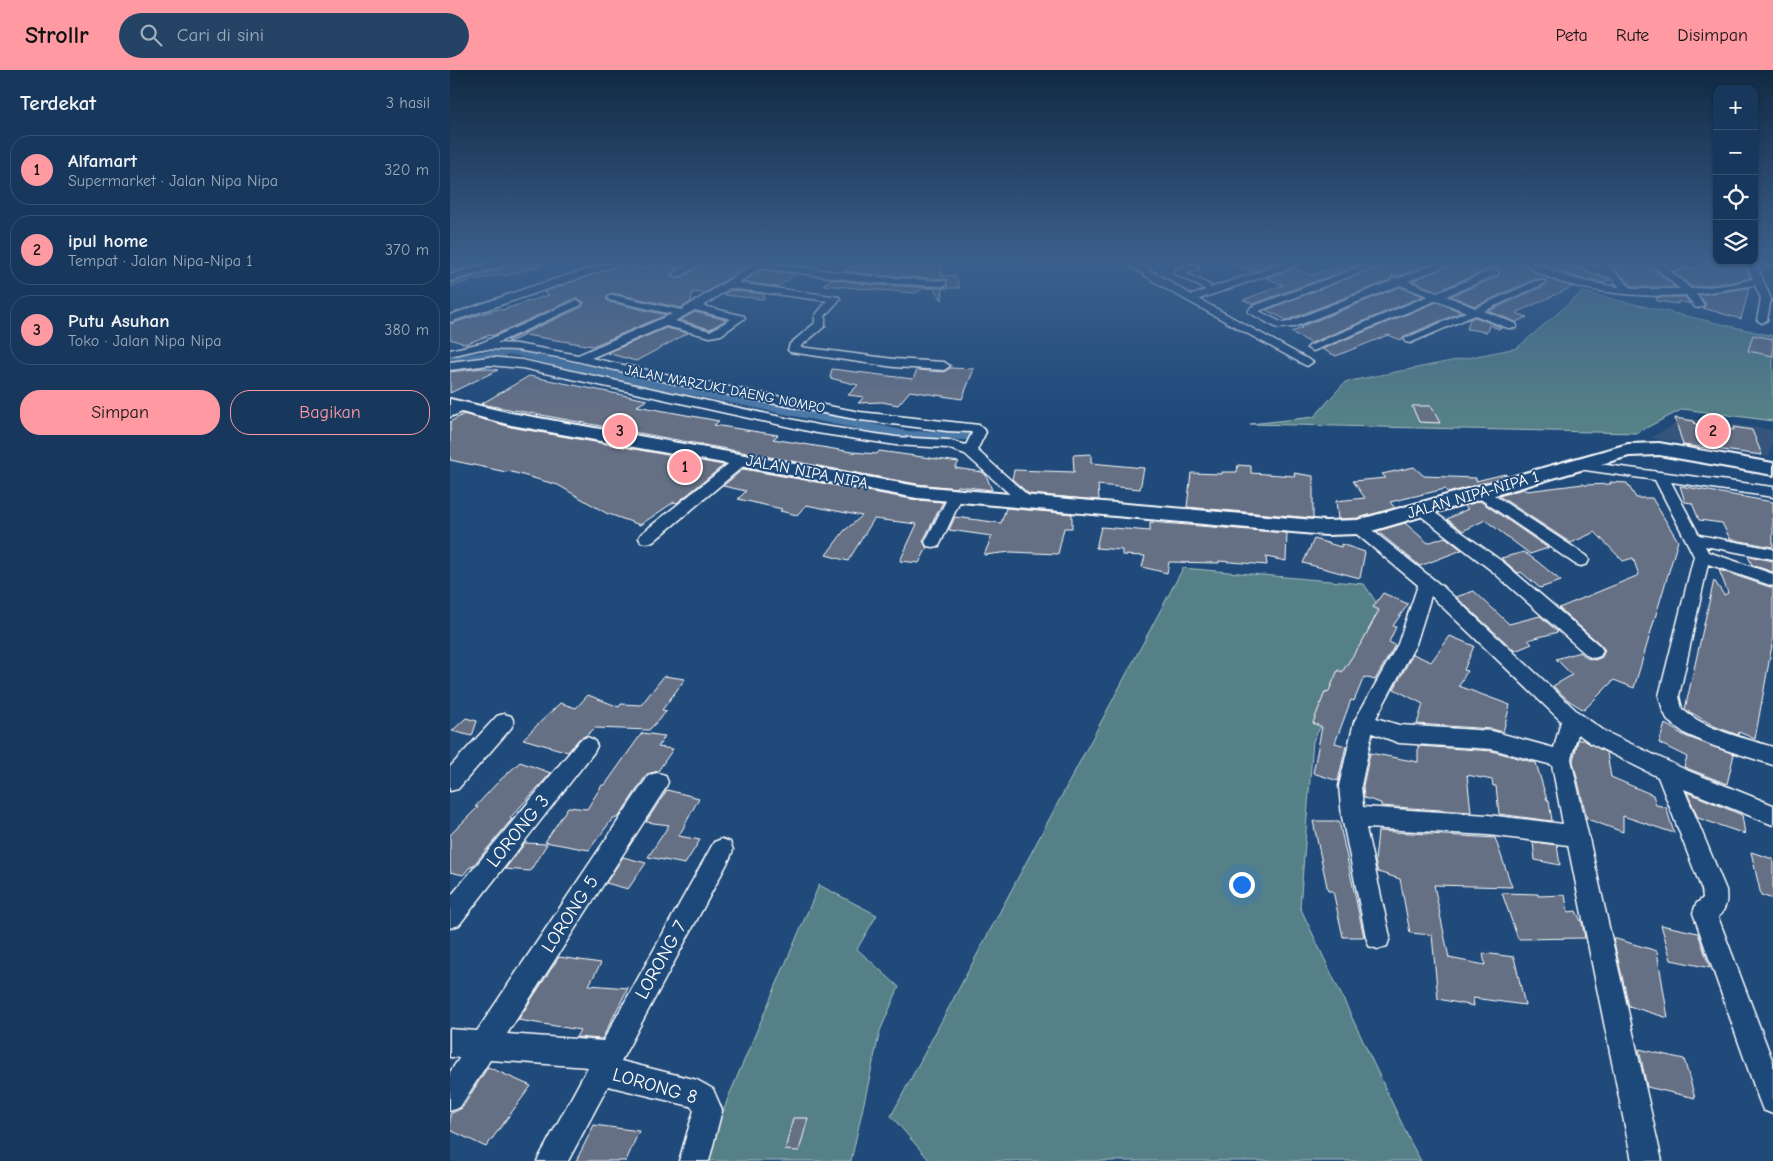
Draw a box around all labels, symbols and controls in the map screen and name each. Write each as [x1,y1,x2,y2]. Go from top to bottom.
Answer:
search box [119,13,469,58]
text: Strollr [25,21,89,49]
icon: search [137,21,165,49]
text: Cari di sini [177,24,264,46]
text: Peta [1555,25,1588,46]
text: Rute [1616,25,1649,46]
text: Disimpan [1677,25,1748,46]
map controls [1713,85,1758,265]
button: + [1713,85,1758,130]
text: Terdekat [20,91,96,115]
text: 3 hasil [386,94,430,112]
button: − [1713,130,1758,175]
text: Alfamart [68,150,137,172]
text: 1 [34,161,40,179]
text: 320 m [384,161,429,179]
text: Supermarket · Jalan Nipa Nipa [68,172,278,190]
button: locate [1713,175,1758,220]
button: layers [1713,220,1758,265]
text: ipul home [68,230,148,252]
text: 2 [33,241,41,259]
text: 370 m [385,241,429,259]
text: Tempat · Jalan Nipa-Nipa 1 [68,252,253,270]
text: Putu Asuhan [68,310,170,332]
text: 3 [33,321,41,339]
text: 380 m [384,321,429,339]
text: Toko · Jalan Nipa Nipa [68,332,221,350]
street label: JALAN MARZUKI DAENG NOMPO [623,361,827,417]
button: Simpan [20,390,220,435]
button: Bagikan [230,390,430,435]
pin: 3 [604,412,636,450]
pin: 2 [1697,412,1729,450]
pin: 1 [669,448,701,486]
street label: JALAN NIPA NIPA [744,451,870,493]
street label: JALAN NIPA-NIPA 1 [1405,468,1541,522]
street label: LORONG 3 [482,790,554,872]
street label: LORONG 5 [537,871,603,957]
your location [1229,872,1255,898]
street label: LORONG 7 [631,917,691,1003]
street label: LORONG 8 [610,1063,700,1109]

